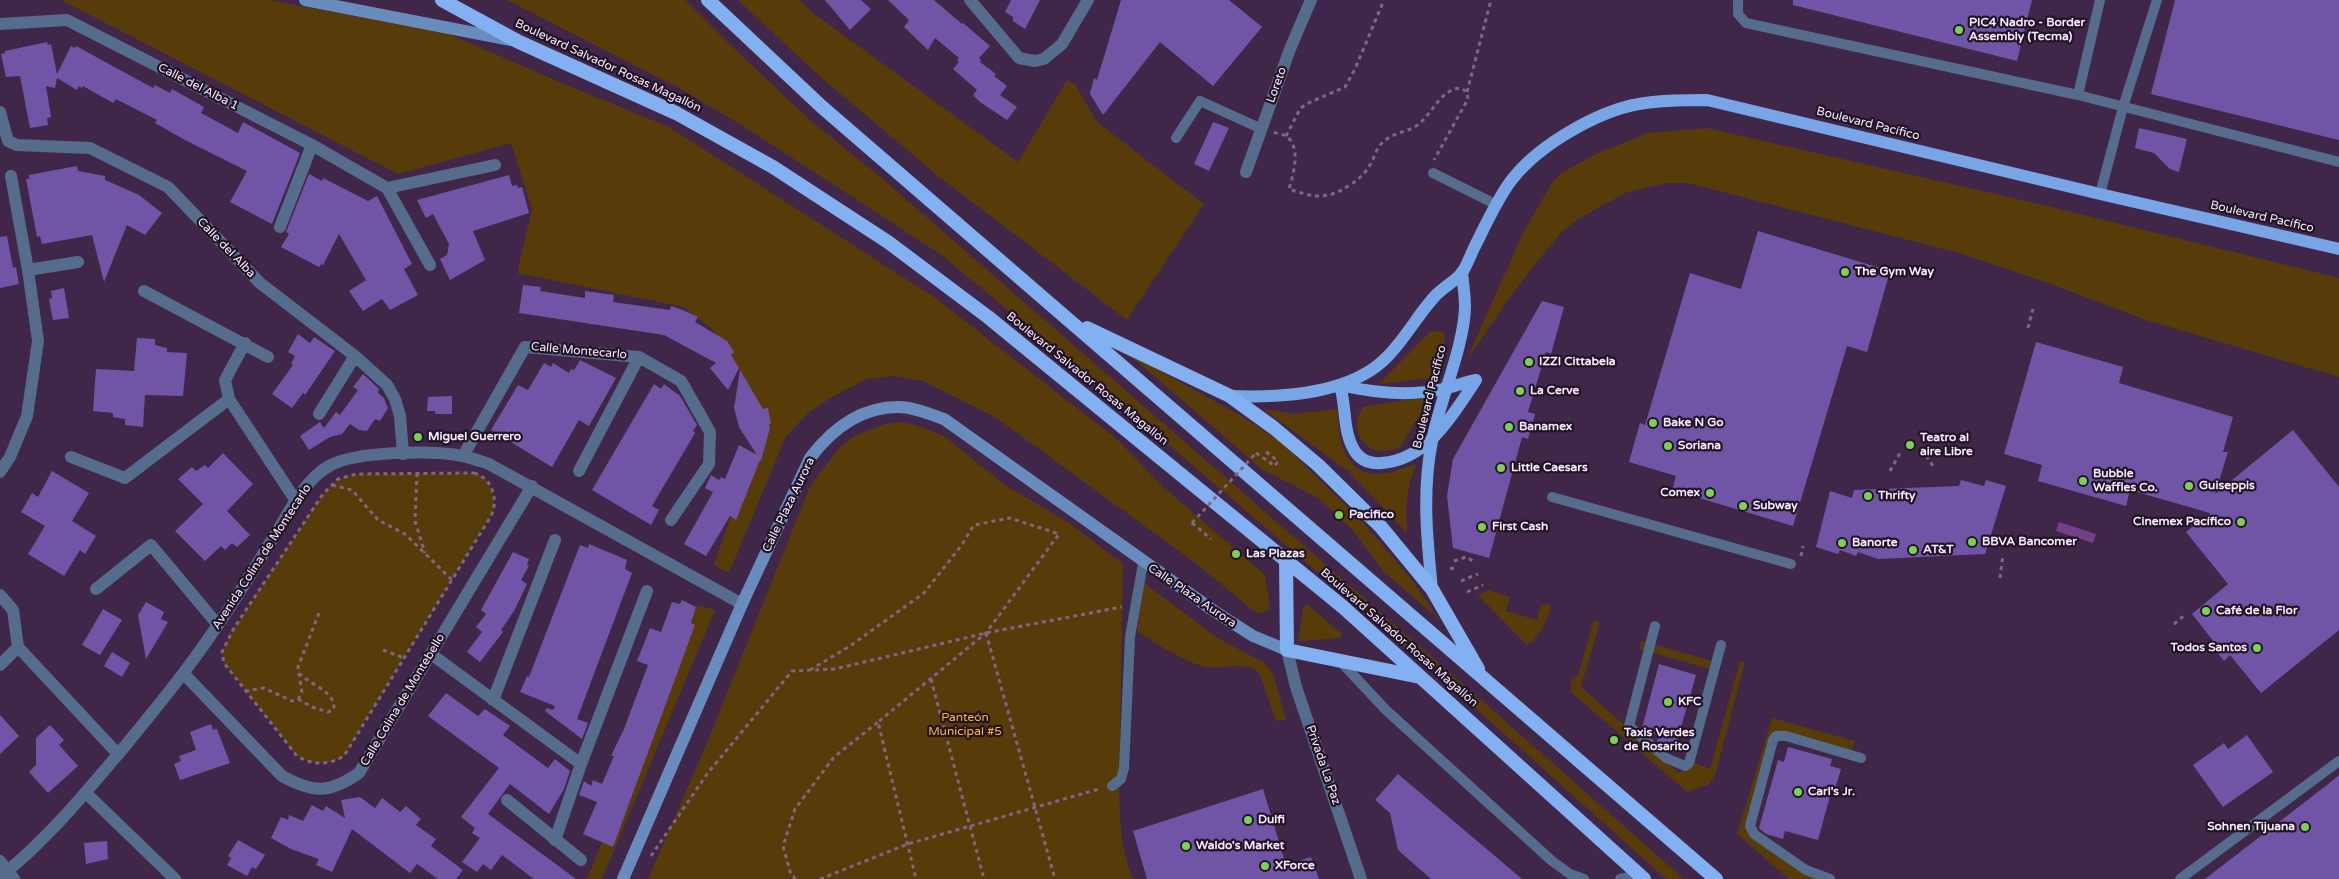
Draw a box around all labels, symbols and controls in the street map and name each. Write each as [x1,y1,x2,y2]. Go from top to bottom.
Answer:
street label: Boulevard Salvador Rosas Magallón [513,16,703,116]
place label: PIC4 Nadro - Border Assembly (Tecma) [1969,16,2085,44]
marker: PIC4 Nadro - Border Assembly (Tecma) [1953,24,1965,36]
street label: Calle del Alba 1 [155,61,241,113]
street label: Loreto [1264,65,1290,105]
street label: Boulevard Pacífico [1815,104,1921,144]
street label: Boulevard Pacífico [2209,198,2315,236]
street label: Calle del Alba [194,215,258,281]
place label: The Gym Way [1855,265,1934,279]
marker: The Gym Way [1839,266,1851,278]
street label: Boulevard Salvador Rosas Magallón [1003,309,1171,449]
street label: Calle Montecarlo [530,340,628,362]
street label: Boulevard Pacífico [1410,344,1450,450]
place label: IZZI Cittabela [1539,355,1616,369]
marker: IZZI Cittabela [1523,356,1535,368]
place label: La Cerve [1530,384,1579,398]
marker: La Cerve [1514,385,1526,397]
place label: Bake N Go [1663,416,1724,430]
marker: Bake N Go [1647,417,1659,429]
place label: Banamex [1519,420,1572,434]
marker: Banamex [1503,421,1515,433]
place label: Miguel Guerrero [428,430,521,444]
marker: Miguel Guerrero [412,431,424,443]
place label: Teatro al aire Libre [1920,431,1973,459]
place label: Soriana [1678,439,1721,453]
marker: Teatro al aire Libre [1904,439,1916,451]
marker: Soriana [1662,440,1674,452]
street label: Calle Plaza Aurora [760,455,818,555]
place label: Little Caesars [1511,461,1588,475]
marker: Little Caesars [1495,462,1507,474]
place label: Bubble Waffles Co. [2093,467,2158,495]
marker: Bubble Waffles Co. [2077,475,2089,487]
place label: Guiseppis [2199,479,2255,493]
marker: Guiseppis [2183,480,2195,492]
street label: Avenida Colina de Montecarlo [210,482,314,632]
place label: Comex [1660,486,1700,500]
marker: Comex [1704,487,1716,499]
place label: Thrifty [1878,489,1916,503]
marker: Thrifty [1862,490,1874,502]
place label: Subway [1753,499,1798,513]
marker: Subway [1737,500,1749,512]
place label: Pacifico [1349,508,1394,522]
marker: Pacifico [1333,509,1345,521]
place label: Cinemex Pacífico [2133,515,2231,529]
marker: Cinemex Pacífico [2235,516,2247,528]
place label: First Cash [1492,520,1548,534]
marker: First Cash [1476,521,1488,533]
place label: BBVA Bancomer [1982,535,2077,549]
place label: Banorte [1852,536,1898,550]
marker: BBVA Bancomer [1966,536,1978,548]
marker: Banorte [1836,537,1848,549]
place label: AT&T [1923,543,1954,557]
marker: AT&T [1907,544,1919,556]
place label: Las Plazas [1246,547,1305,561]
marker: Las Plazas [1230,548,1242,560]
street label: Calle Plaza Aurora [1145,561,1239,631]
street label: Boulevard Salvador Rosas Magallón [1317,566,1481,710]
place label: Café de la Flor [2216,604,2298,618]
marker: Café de la Flor [2200,605,2212,617]
street label: Calle Colina de Montebello [358,631,448,769]
place label: Todos Santos [2171,641,2247,655]
marker: Todos Santos [2251,642,2263,654]
place label: KFC [1678,695,1701,709]
marker: KFC [1662,696,1674,708]
park label: Panteón Municipal #5 [928,711,1002,739]
street label: Privada La Paz [1303,723,1343,807]
place label: Taxis Verdes de Rosarito [1624,726,1694,754]
marker: Taxis Verdes de Rosarito [1608,734,1620,746]
place label: Carl's Jr. [1808,785,1855,799]
marker: Carl's Jr. [1792,786,1804,798]
place label: Dulfi [1258,813,1285,827]
marker: Dulfi [1242,814,1254,826]
place label: Sohnen Tijuana [2207,820,2295,834]
marker: Sohnen Tijuana [2299,821,2311,833]
place label: Waldo's Market [1196,839,1284,853]
marker: Waldo's Market [1180,840,1192,852]
place label: XForce [1275,859,1315,873]
marker: XForce [1259,860,1271,872]

